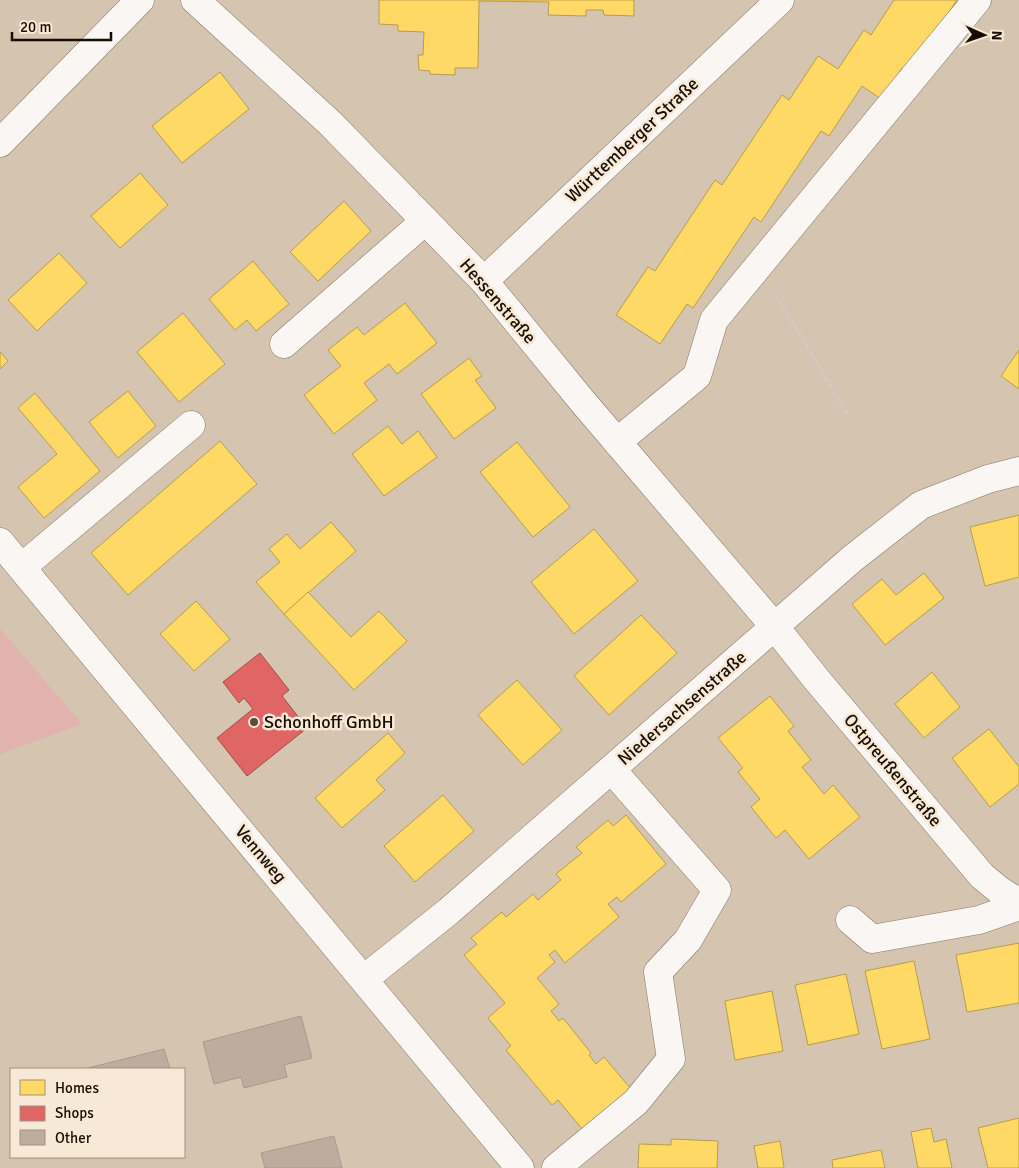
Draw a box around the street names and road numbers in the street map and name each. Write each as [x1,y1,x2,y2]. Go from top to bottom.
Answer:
street label: Württemberger Straße [561,73,703,207]
street label: Hessenstraße [455,254,541,348]
street label: Niedersachsenstraße [613,646,751,770]
street label: Ostpreußenstraße [839,709,947,831]
street label: Vennweg [230,820,292,888]

